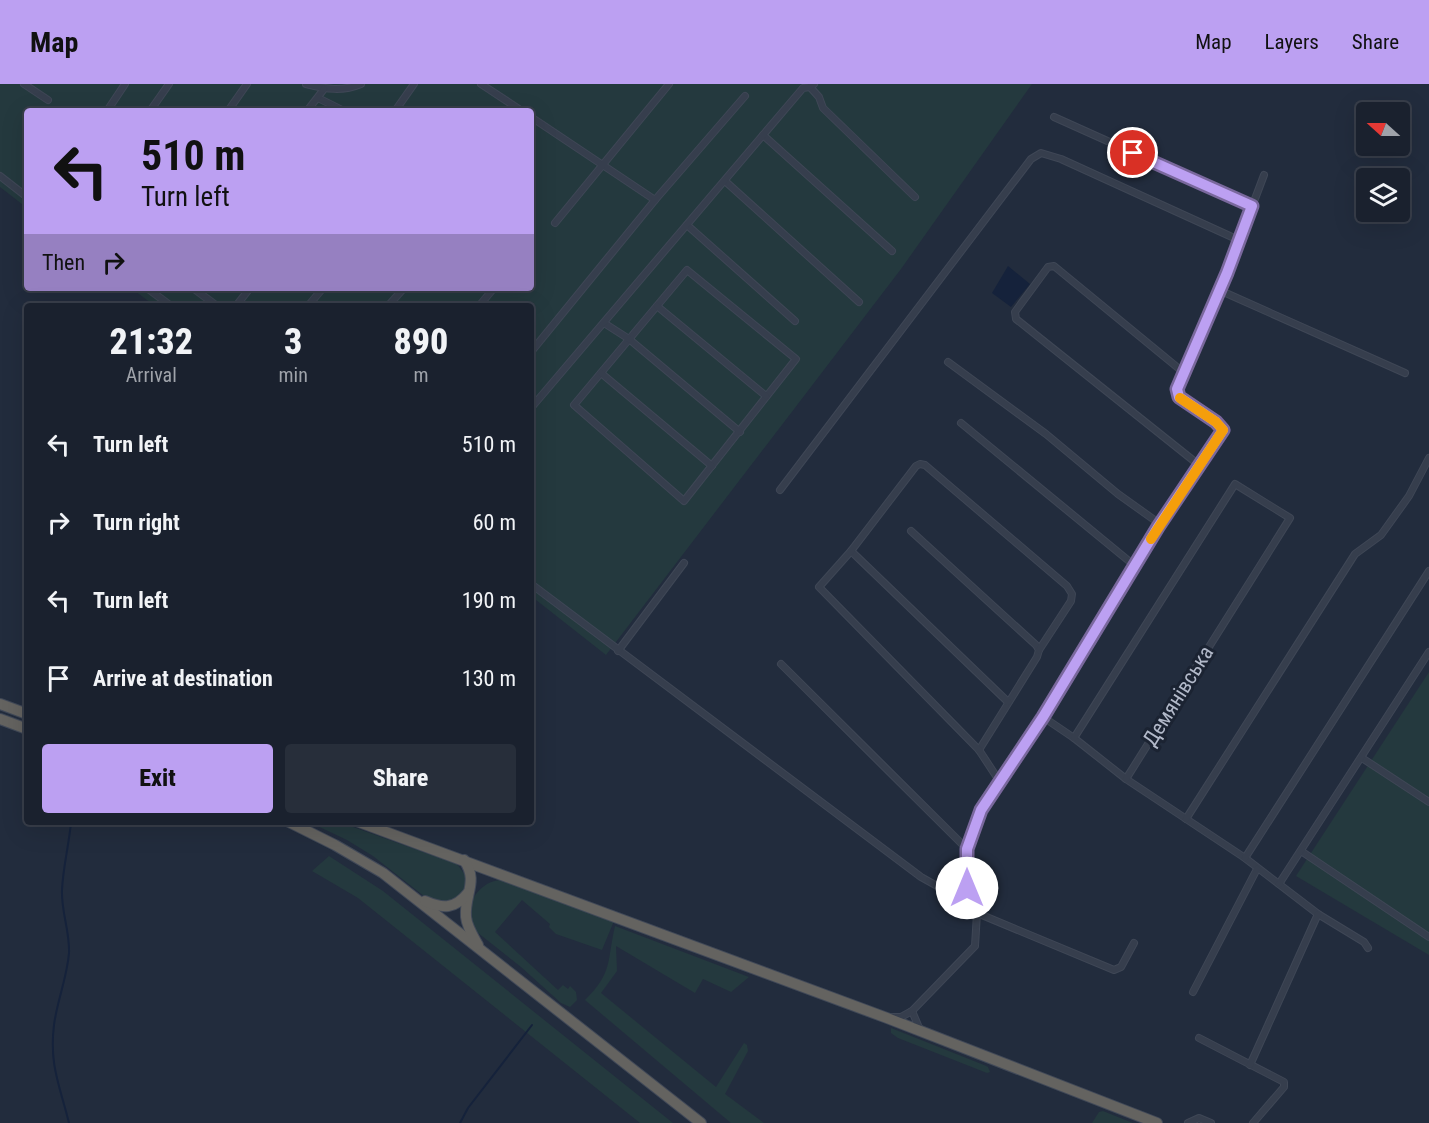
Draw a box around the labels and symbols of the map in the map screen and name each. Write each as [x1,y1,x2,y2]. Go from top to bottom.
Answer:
north arrow [1356,102,1410,156]
pin [1107,127,1158,178]
street label: Демянівська [1138,642,1218,750]
position arrow [935,856,999,920]

